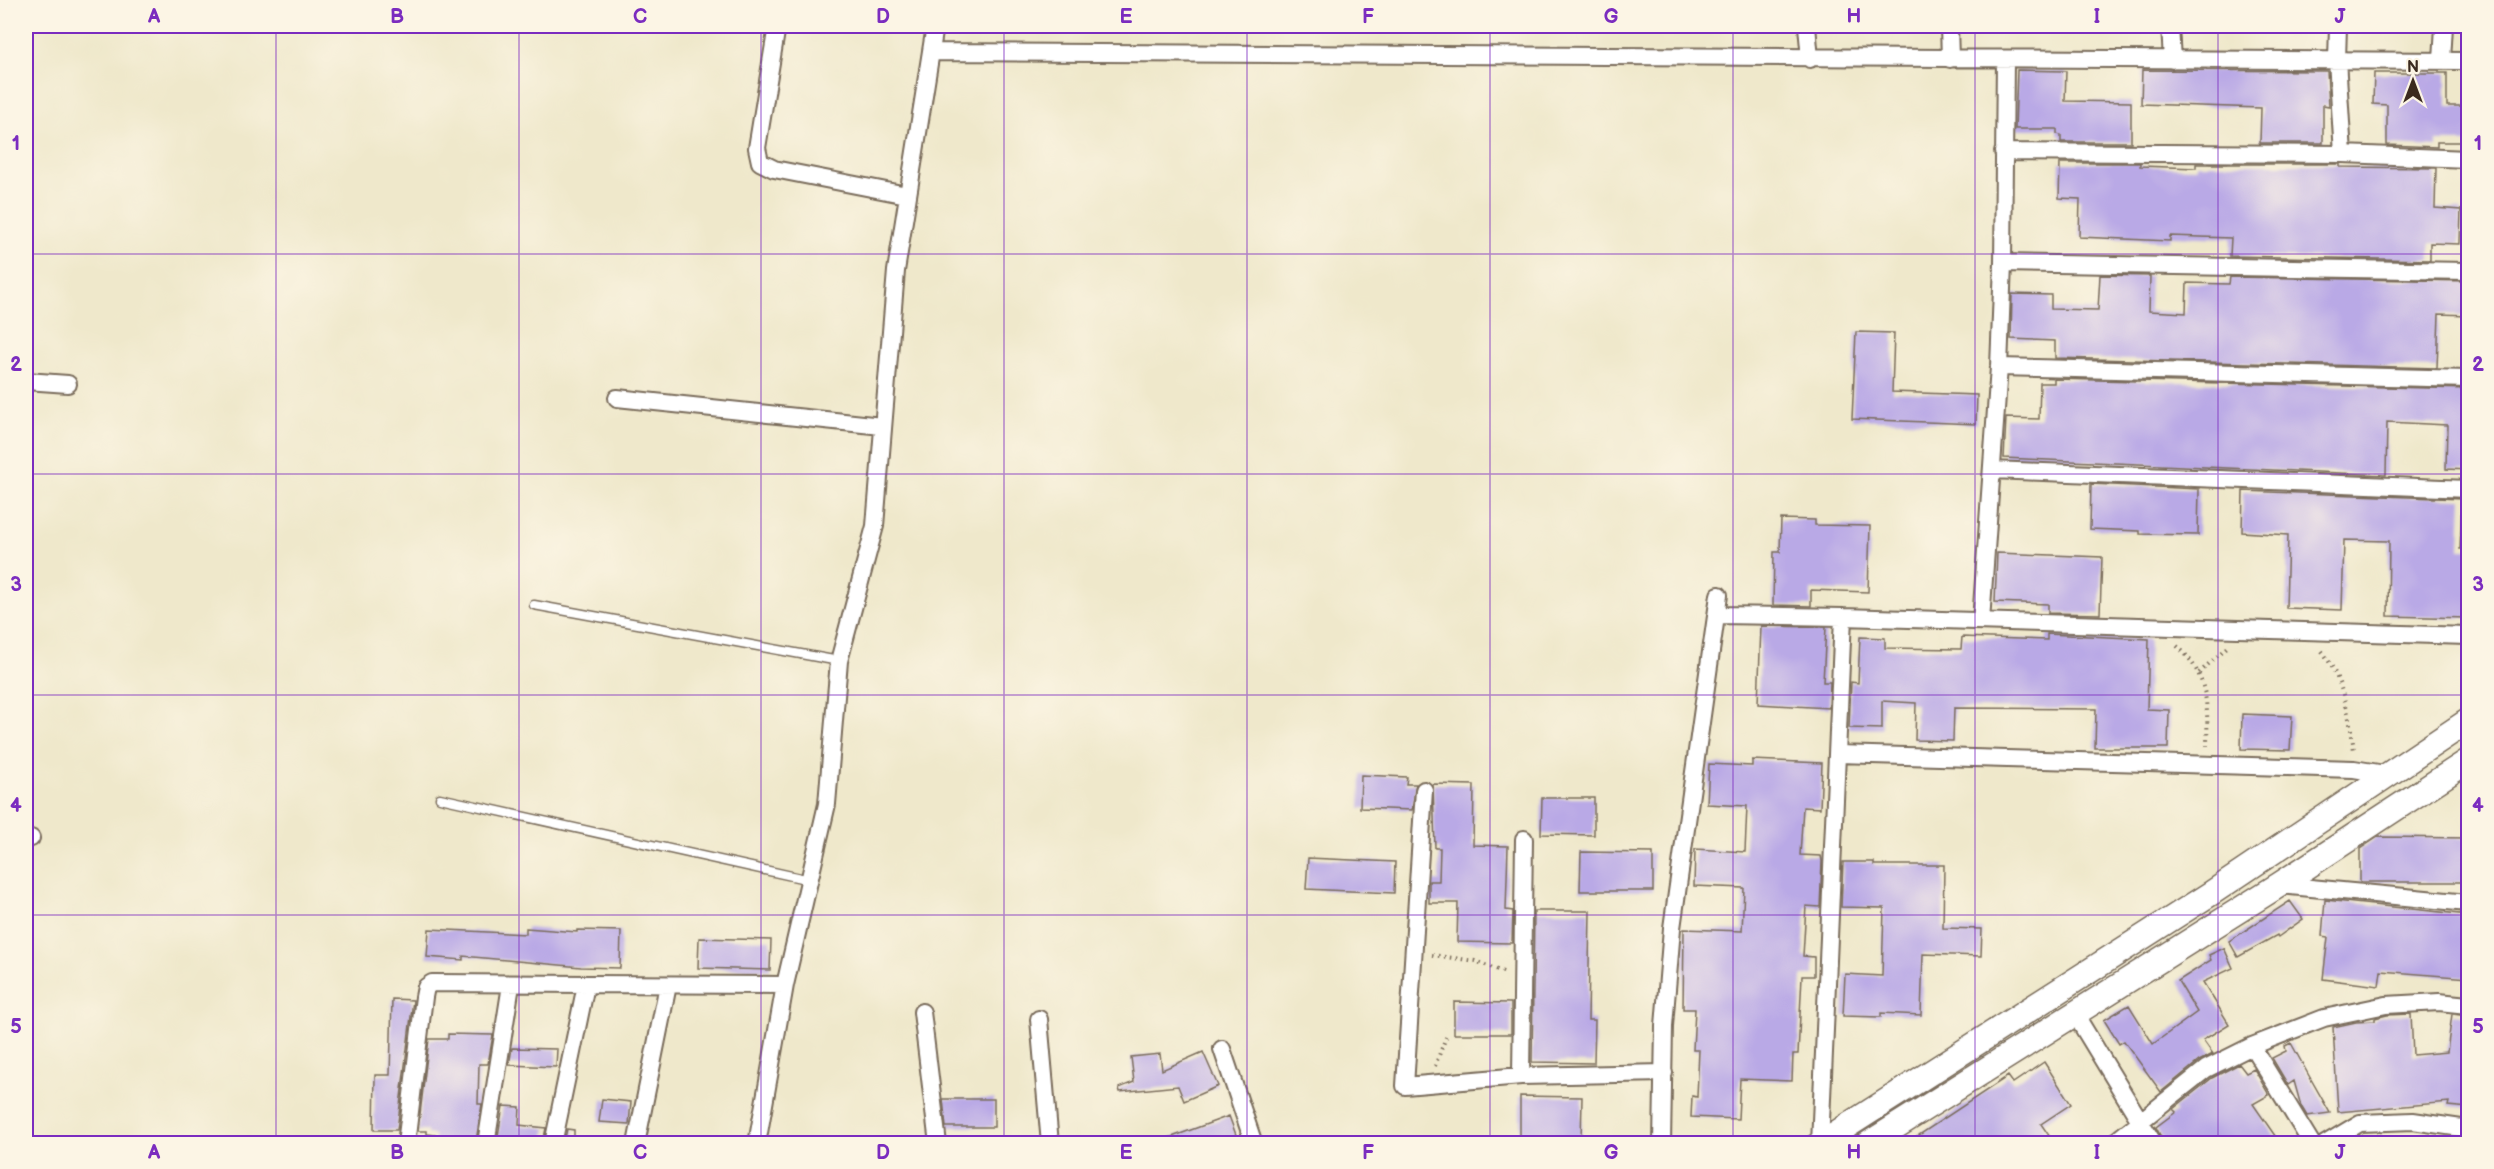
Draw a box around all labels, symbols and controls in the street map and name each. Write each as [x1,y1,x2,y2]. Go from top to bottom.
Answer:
text: A [147,5,161,29]
text: B [390,5,404,29]
text: C [633,5,647,29]
text: D [876,5,890,29]
text: E [1120,5,1133,29]
text: F [1362,5,1374,29]
text: G [1604,5,1619,29]
text: H [1847,5,1861,29]
text: I [2094,5,2100,29]
text: J [2335,5,2347,29]
north arrow [2383,51,2443,111]
text: N [2407,58,2419,77]
text: 1 [12,132,20,156]
text: 1 [2474,132,2482,156]
text: 2 [10,353,22,377]
text: 2 [2472,353,2484,377]
text: 3 [10,573,22,597]
text: 3 [2472,573,2484,597]
text: 4 [10,794,22,818]
text: 4 [2472,794,2484,818]
text: 5 [10,1015,22,1039]
text: 5 [2472,1015,2484,1039]
text: A [147,1141,161,1165]
text: B [390,1141,404,1165]
text: C [633,1141,647,1165]
text: D [876,1141,890,1165]
text: E [1120,1141,1133,1165]
text: F [1362,1141,1374,1165]
text: G [1604,1141,1619,1165]
text: H [1847,1141,1861,1165]
text: I [2094,1141,2100,1165]
text: J [2335,1141,2347,1165]

